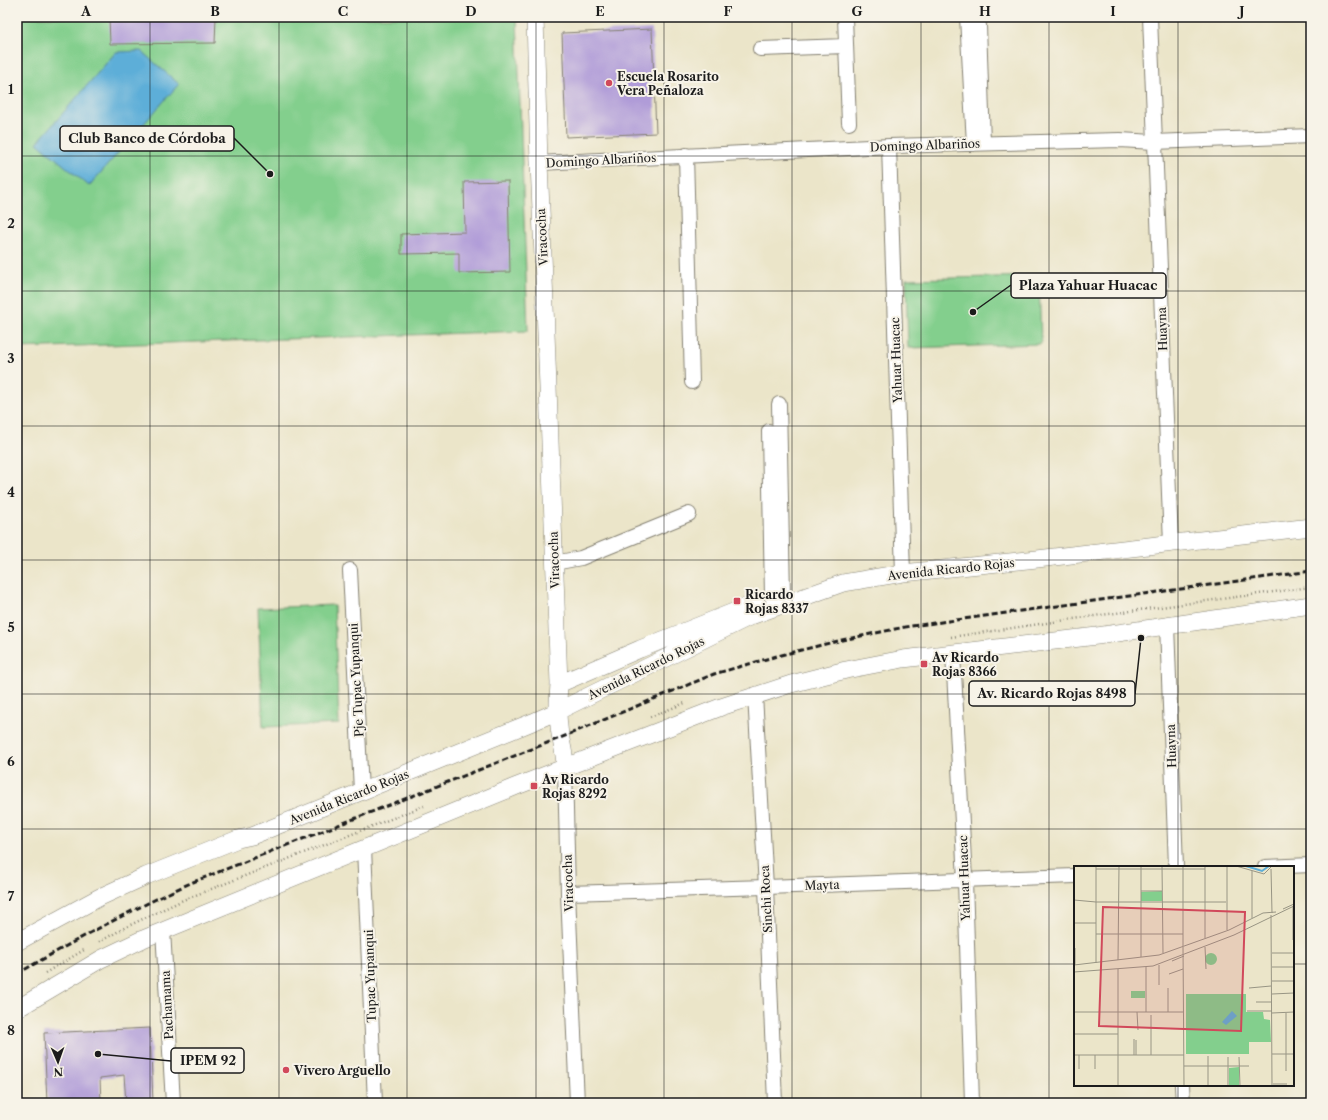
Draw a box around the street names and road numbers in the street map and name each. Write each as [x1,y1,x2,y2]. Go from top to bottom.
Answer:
street label: Domingo Albariños [870,136,980,154]
street label: Domingo Albariños [545,150,657,170]
street label: Viracocha [533,207,551,267]
street label: Huayna [1154,306,1170,351]
street label: Yahuar Huacac [887,317,905,404]
street label: Viracocha [545,530,563,590]
street label: Avenida Ricardo Rojas [886,555,1015,583]
street label: Pje Tupac Yupanqui [346,622,366,737]
street label: Avenida Ricardo Rojas [584,633,707,703]
street label: Huayna [1163,723,1179,768]
street label: Avenida Ricardo Rojas [286,766,411,828]
street label: Yahuar Huacac [955,835,973,922]
street label: Viracocha [559,853,577,913]
street label: Sinchi Roca [757,864,775,933]
street label: Mayta [804,877,841,893]
street label: Tupac Yupanqui [361,929,379,1023]
street label: Pachamama [158,969,176,1040]

